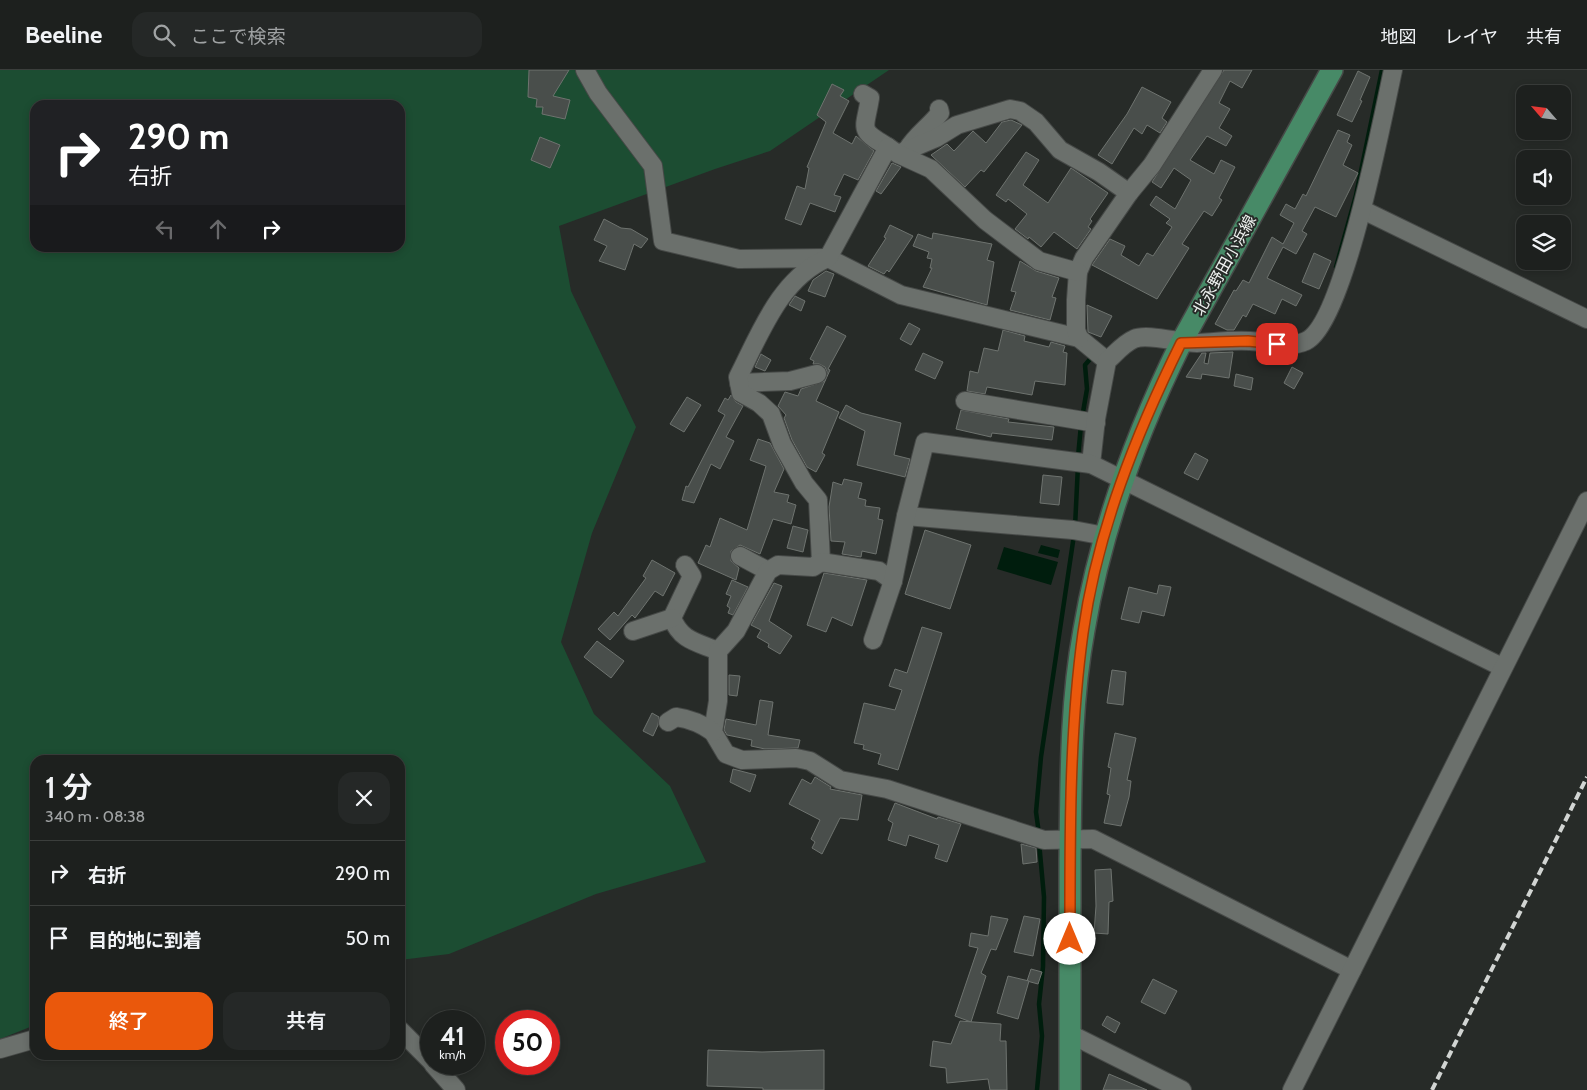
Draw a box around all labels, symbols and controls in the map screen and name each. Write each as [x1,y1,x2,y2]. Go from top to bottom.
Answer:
search box [132,12,482,57]
text: Beeline [25,20,102,49]
icon: search [150,21,178,49]
text: ここで検索 [190,25,285,48]
text: 地図 [1381,26,1417,48]
text: レイヤ [1445,26,1498,48]
text: 共有 [1526,26,1562,48]
north arrow [1516,85,1571,140]
map controls [1516,85,1571,270]
text: 290 m [128,115,229,158]
icon: right [45,120,110,185]
button: sound [1516,150,1571,205]
text: 右折 [128,163,172,190]
street label: 北永野田小浜線 [1189,212,1260,319]
icon: left [151,215,179,243]
icon: ahead [204,215,232,243]
icon: right [257,215,285,243]
button: layers [1516,215,1571,270]
pin [1256,323,1298,365]
icon: arrive [1263,330,1291,358]
text: 1 分 [45,769,92,806]
button: close [338,772,390,824]
text: 340 m · 08:38 [45,807,145,826]
icon: right [45,859,73,887]
text: 290 m [335,862,390,885]
text: 右折 [88,864,126,887]
position arrow [1043,912,1095,964]
icon: arrive [45,924,73,952]
text: 50 m [346,927,390,950]
text: 目的地に到着 [88,929,202,952]
button: 終了 [45,992,213,1050]
button: 共有 [223,992,390,1050]
speed limit sign: 50 [495,1010,560,1075]
text: 41 [440,1021,465,1051]
text: km/h [439,1047,466,1062]

